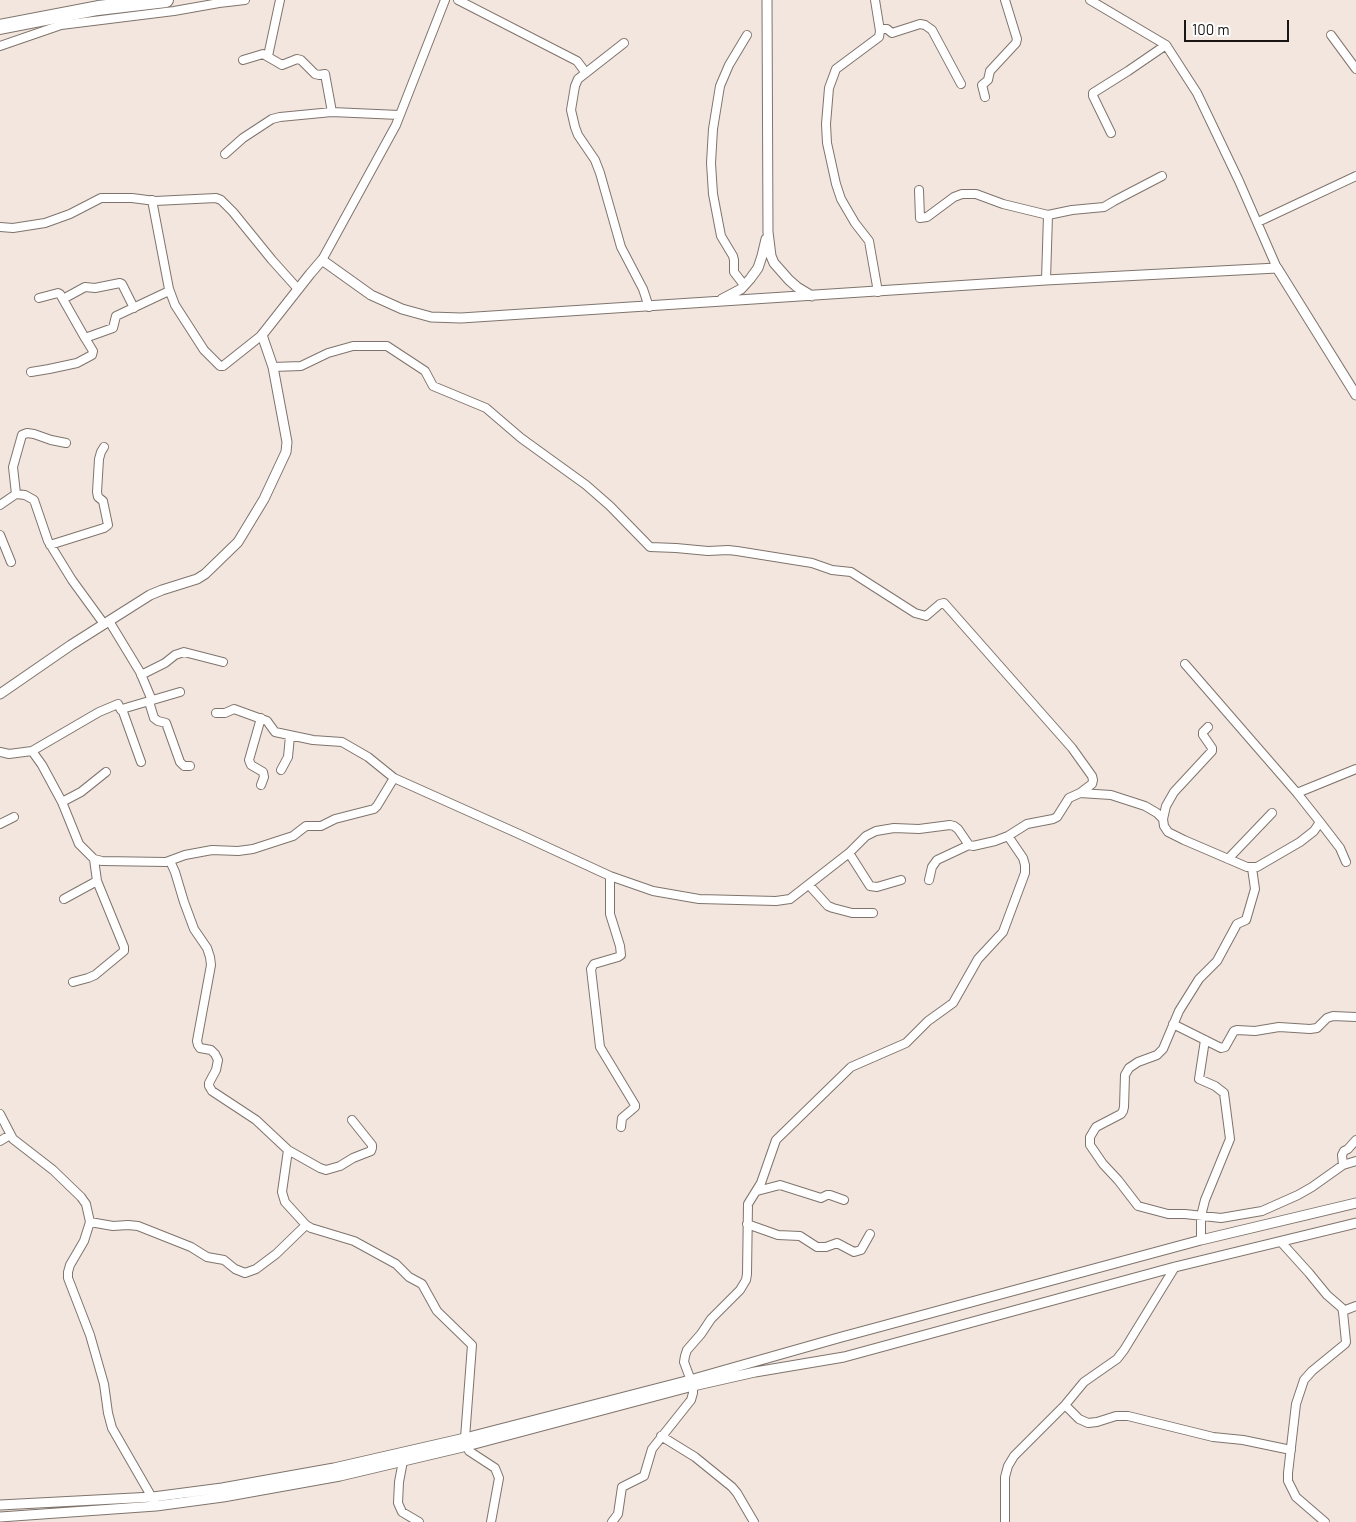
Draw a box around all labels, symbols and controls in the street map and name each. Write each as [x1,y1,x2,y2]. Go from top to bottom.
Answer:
scale bar [1186,10,1291,42]
text: 100 m [1192,20,1230,38]

